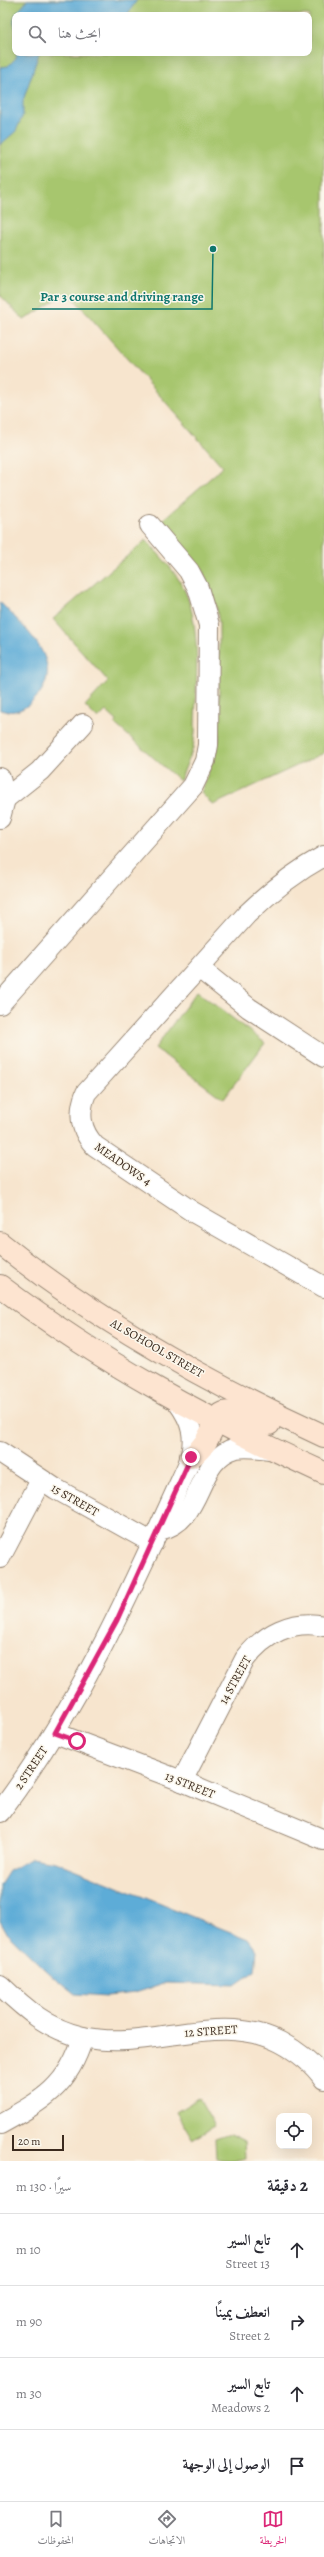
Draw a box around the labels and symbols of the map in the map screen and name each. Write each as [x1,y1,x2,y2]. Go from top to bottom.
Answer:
callout: Par 3 course and driving range [32,284,212,309]
text: Par 3 course and driving range [40,288,204,305]
street label: MEADOWS 4 [91,1139,155,1190]
street label: AL SOHOOL STREET [107,1314,207,1381]
route end [182,1448,200,1466]
street label: 15 STREET [48,1480,102,1520]
street label: 14 STREET [215,1653,255,1707]
route start [68,1732,86,1750]
street label: 2 STREET [11,1743,52,1793]
street label: 13 STREET [163,1768,218,1802]
street label: 12 STREET [184,2021,239,2041]
scale bar [12,2133,64,2152]

